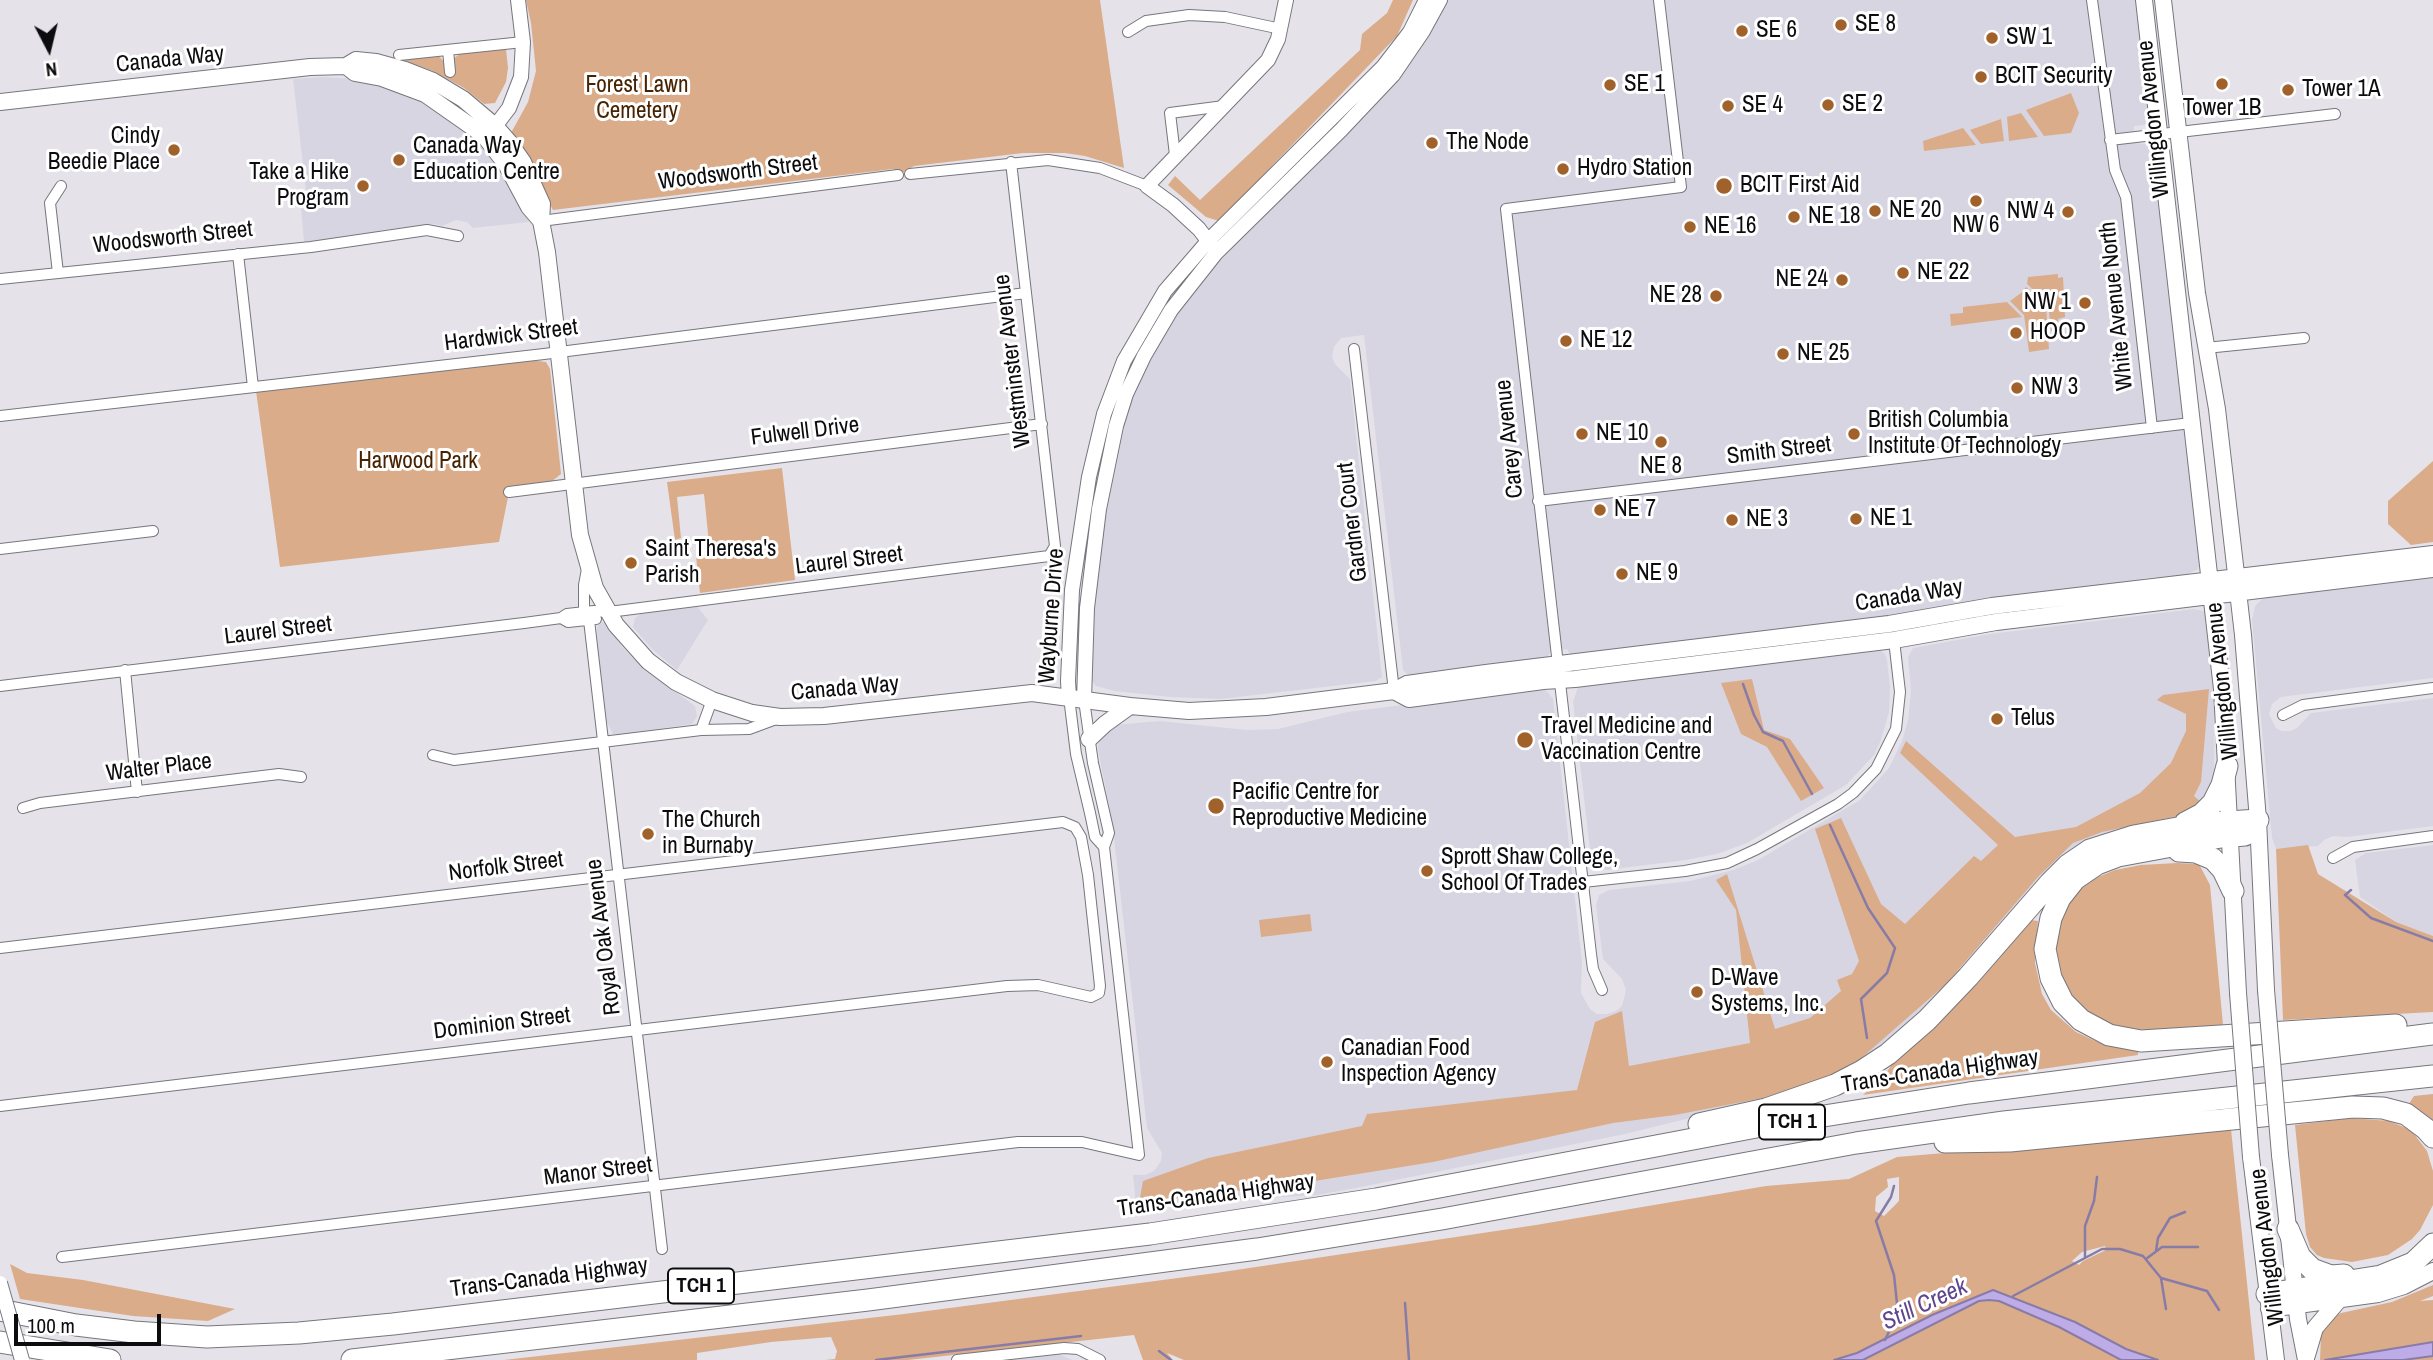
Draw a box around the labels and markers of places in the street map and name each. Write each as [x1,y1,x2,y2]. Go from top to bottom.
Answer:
place label: SE 8 [1855,11,1896,39]
place label: SE 6 [1756,17,1797,45]
marker: SE 8 [1833,17,1849,33]
marker: SE 6 [1734,23,1750,39]
place label: SW 1 [2006,24,2052,52]
marker: SW 1 [1984,30,2000,46]
place label: BCIT Security [1995,63,2112,91]
marker: BCIT Security [1973,69,1989,85]
place label: SE 1 [1624,71,1665,99]
marker: Tower 1B [2214,76,2230,92]
place label: Tower 1A [2302,76,2381,104]
marker: SE 1 [1602,77,1618,93]
marker: Tower 1A [2280,82,2296,98]
place label: SE 2 [1842,91,1883,119]
place label: SE 4 [1742,92,1783,120]
place label: Tower 1B [2183,95,2261,123]
marker: SE 2 [1820,97,1836,113]
marker: SE 4 [1720,98,1736,114]
place label: Cindy Beedie Place [48,123,160,177]
place label: The Node [1446,129,1529,157]
place label: Canada Way Education Centre [413,133,560,187]
marker: The Node [1424,135,1440,151]
marker: Cindy Beedie Place [166,142,182,158]
marker: Canada Way Education Centre [391,152,407,168]
place label: Hydro Station [1577,155,1692,183]
place label: Take a Hike Program [249,159,349,213]
marker: Hydro Station [1555,161,1571,177]
place label: BCIT First Aid [1740,172,1859,200]
marker: BCIT First Aid [1714,176,1734,196]
marker: Take a Hike Program [355,178,371,194]
marker: NW 6 [1968,193,1984,209]
place label: NE 20 [1889,197,1941,225]
place label: NW 4 [2007,198,2054,226]
place label: NE 18 [1808,203,1860,231]
marker: NE 20 [1867,203,1883,219]
marker: NW 4 [2060,204,2076,220]
marker: NE 18 [1786,209,1802,225]
place label: NW 6 [1952,212,2000,240]
place label: NE 16 [1704,213,1756,241]
marker: NE 16 [1682,219,1698,235]
place label: NE 22 [1917,259,1969,287]
marker: NE 22 [1895,265,1911,281]
place label: NE 24 [1776,266,1828,294]
marker: NE 24 [1834,272,1850,288]
place label: NE 28 [1650,282,1702,310]
marker: NE 28 [1708,288,1724,304]
place label: NW 1 [2024,289,2071,317]
marker: NW 1 [2077,295,2093,311]
place label: HOOP [2030,319,2086,347]
marker: HOOP [2008,325,2024,341]
place label: NE 12 [1580,327,1632,355]
marker: NE 12 [1558,333,1574,349]
place label: NE 25 [1797,340,1849,368]
marker: NE 25 [1775,346,1791,362]
place label: NW 3 [2031,374,2078,402]
marker: NW 3 [2009,380,2025,396]
place label: British Columbia Institute Of Technology [1868,407,2061,461]
place label: NE 10 [1596,420,1648,448]
marker: NE 10 [1574,426,1590,442]
marker: British Columbia Institute Of Technology [1846,426,1862,442]
marker: NE 8 [1653,434,1669,450]
place label: NE 8 [1640,453,1682,481]
place label: NE 7 [1614,496,1656,524]
marker: NE 7 [1592,502,1608,518]
place label: NE 1 [1870,505,1912,533]
place label: NE 3 [1746,506,1788,534]
marker: NE 1 [1848,511,1864,527]
marker: NE 3 [1724,512,1740,528]
place label: Saint Theresa's Parish [645,536,777,590]
marker: Saint Theresa's Parish [623,555,639,571]
place label: NE 9 [1636,560,1678,588]
marker: NE 9 [1614,566,1630,582]
place label: Telus [2011,705,2055,733]
marker: Telus [1989,711,2005,727]
place label: Travel Medicine and Vaccination Centre [1541,713,1712,767]
marker: Travel Medicine and Vaccination Centre [1515,730,1535,750]
place label: Pacific Centre for Reproductive Medicine [1232,779,1427,833]
marker: Pacific Centre for Reproductive Medicine [1206,796,1226,816]
place label: The Church in Burnaby [662,807,761,861]
marker: The Church in Burnaby [640,826,656,842]
place label: Sprott Shaw College, School Of Trades [1441,844,1618,898]
marker: Sprott Shaw College, School Of Trades [1419,863,1435,879]
place label: D-Wave Systems, Inc. [1711,965,1824,1019]
marker: D-Wave Systems, Inc. [1689,984,1705,1000]
place label: Canadian Food Inspection Agency [1341,1035,1496,1089]
marker: Canadian Food Inspection Agency [1319,1054,1335,1070]

